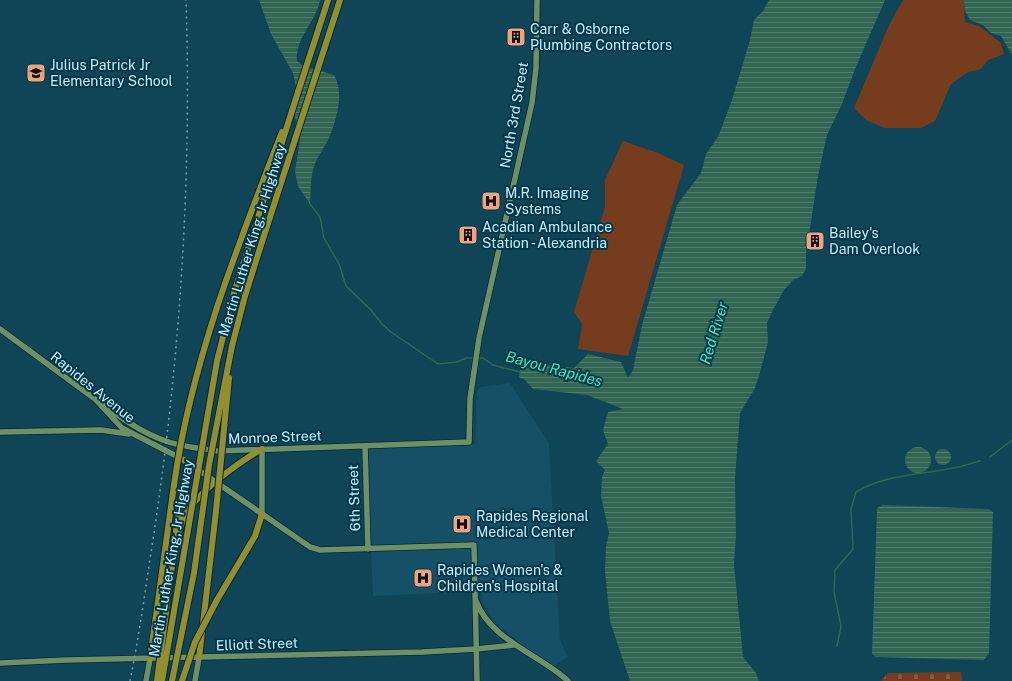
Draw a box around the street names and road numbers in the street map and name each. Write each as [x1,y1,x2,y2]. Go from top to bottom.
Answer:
street label: North 3rd Street [497,61,531,169]
street label: Martin Luther King, Jr Highway [215,142,289,338]
street label: Rapides Avenue [48,348,138,426]
street label: Monroe Street [228,427,322,447]
street label: Martin Luther King, Jr Highway [146,458,196,658]
street label: 6th Street [345,464,363,532]
street label: Elliott Street [216,635,298,653]

